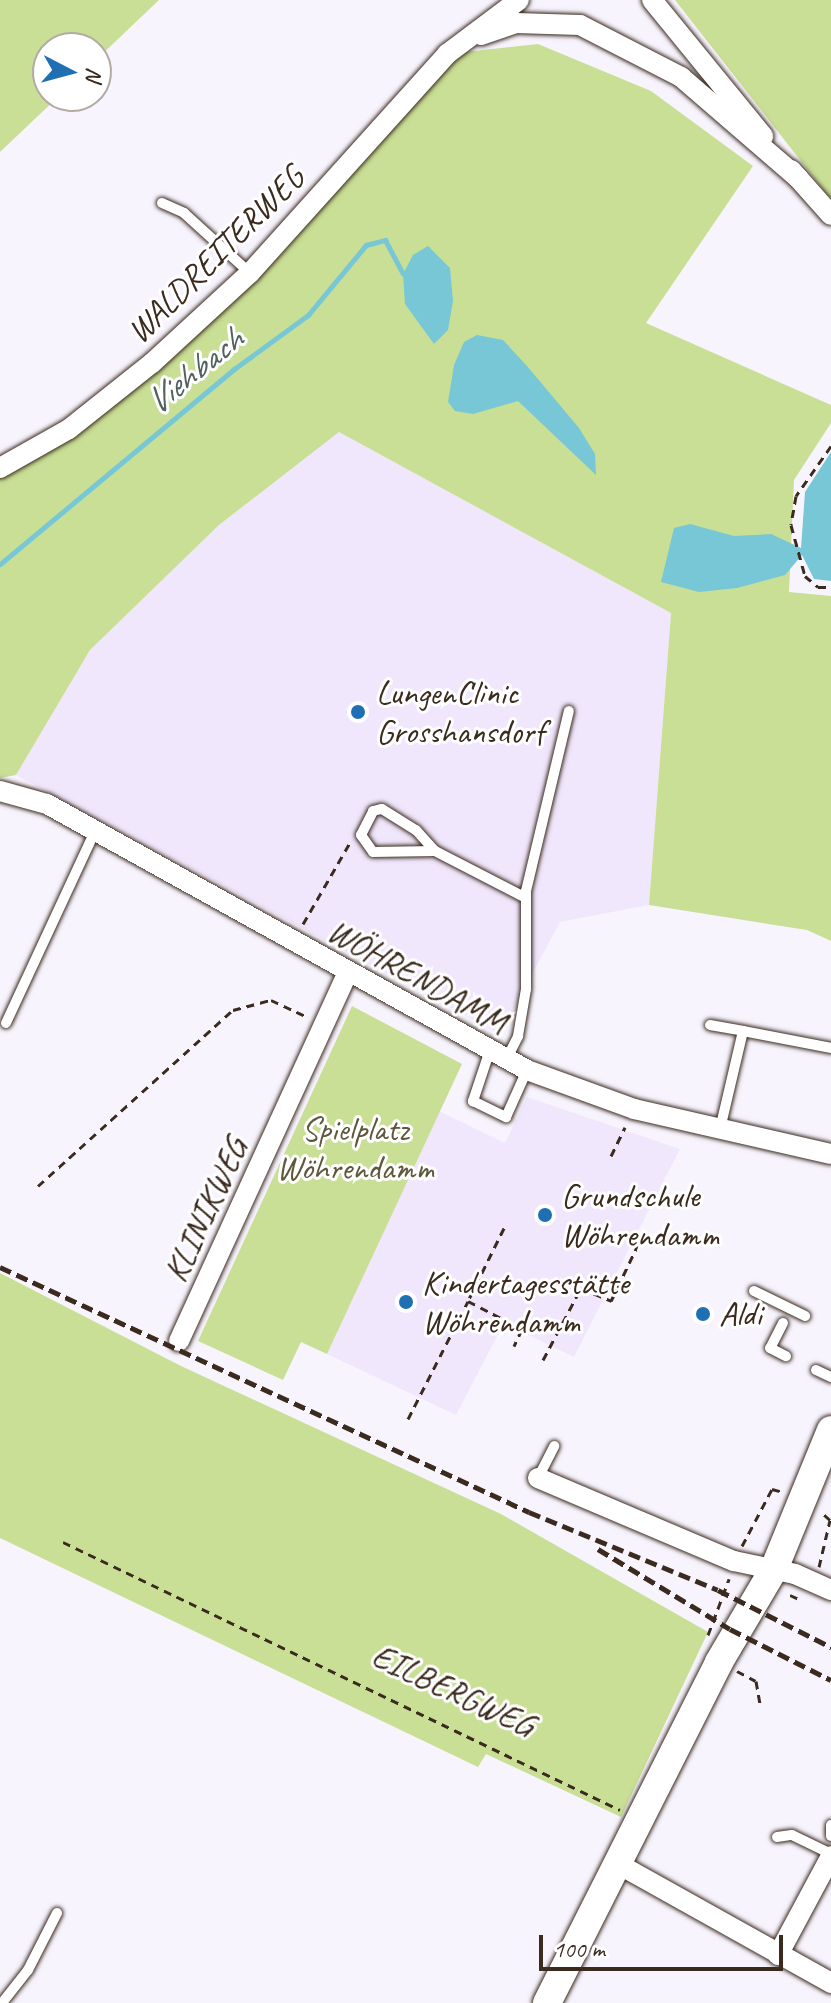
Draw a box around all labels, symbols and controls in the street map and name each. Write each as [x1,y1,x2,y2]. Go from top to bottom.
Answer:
north arrow [32,32,112,112]
text: N [79,66,109,83]
street label: WALDREITERWEG [118,157,312,351]
water label: Viehbach [136,319,252,423]
place label: LungenClinic Grosshansdorf [376,672,544,752]
marker: LungenClinic Grosshansdorf [347,701,369,723]
street label: WÖHRENDAMM [321,910,515,1042]
park label: Spielplatz Wöhrendamm [276,1108,434,1188]
street label: KLINIKWEG [154,1132,256,1288]
place label: Grundschule Wöhrendamm [561,1175,719,1254]
marker: Grundschule Wöhrendamm [536,1206,554,1224]
place label: Kindertagesstätte Wöhrendamm [422,1262,629,1342]
marker: Kindertagesstätte Wöhrendamm [397,1293,415,1311]
place label: Aldi [719,1294,762,1334]
marker: Aldi [694,1305,712,1323]
street label: EILBERGWEG [366,1635,540,1745]
scale bar [543,1919,787,1969]
text: 100 m [553,1934,605,1964]

